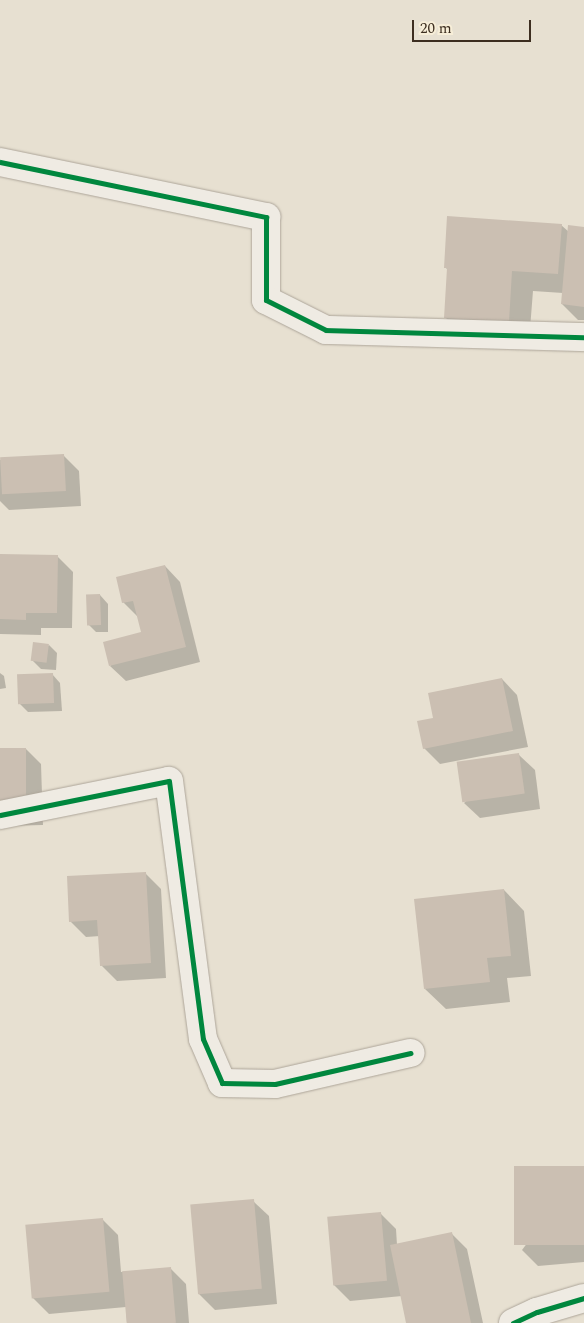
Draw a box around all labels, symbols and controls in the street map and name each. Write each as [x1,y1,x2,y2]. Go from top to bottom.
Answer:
scale bar [414,10,533,42]
text: 20 m [420,17,452,40]

